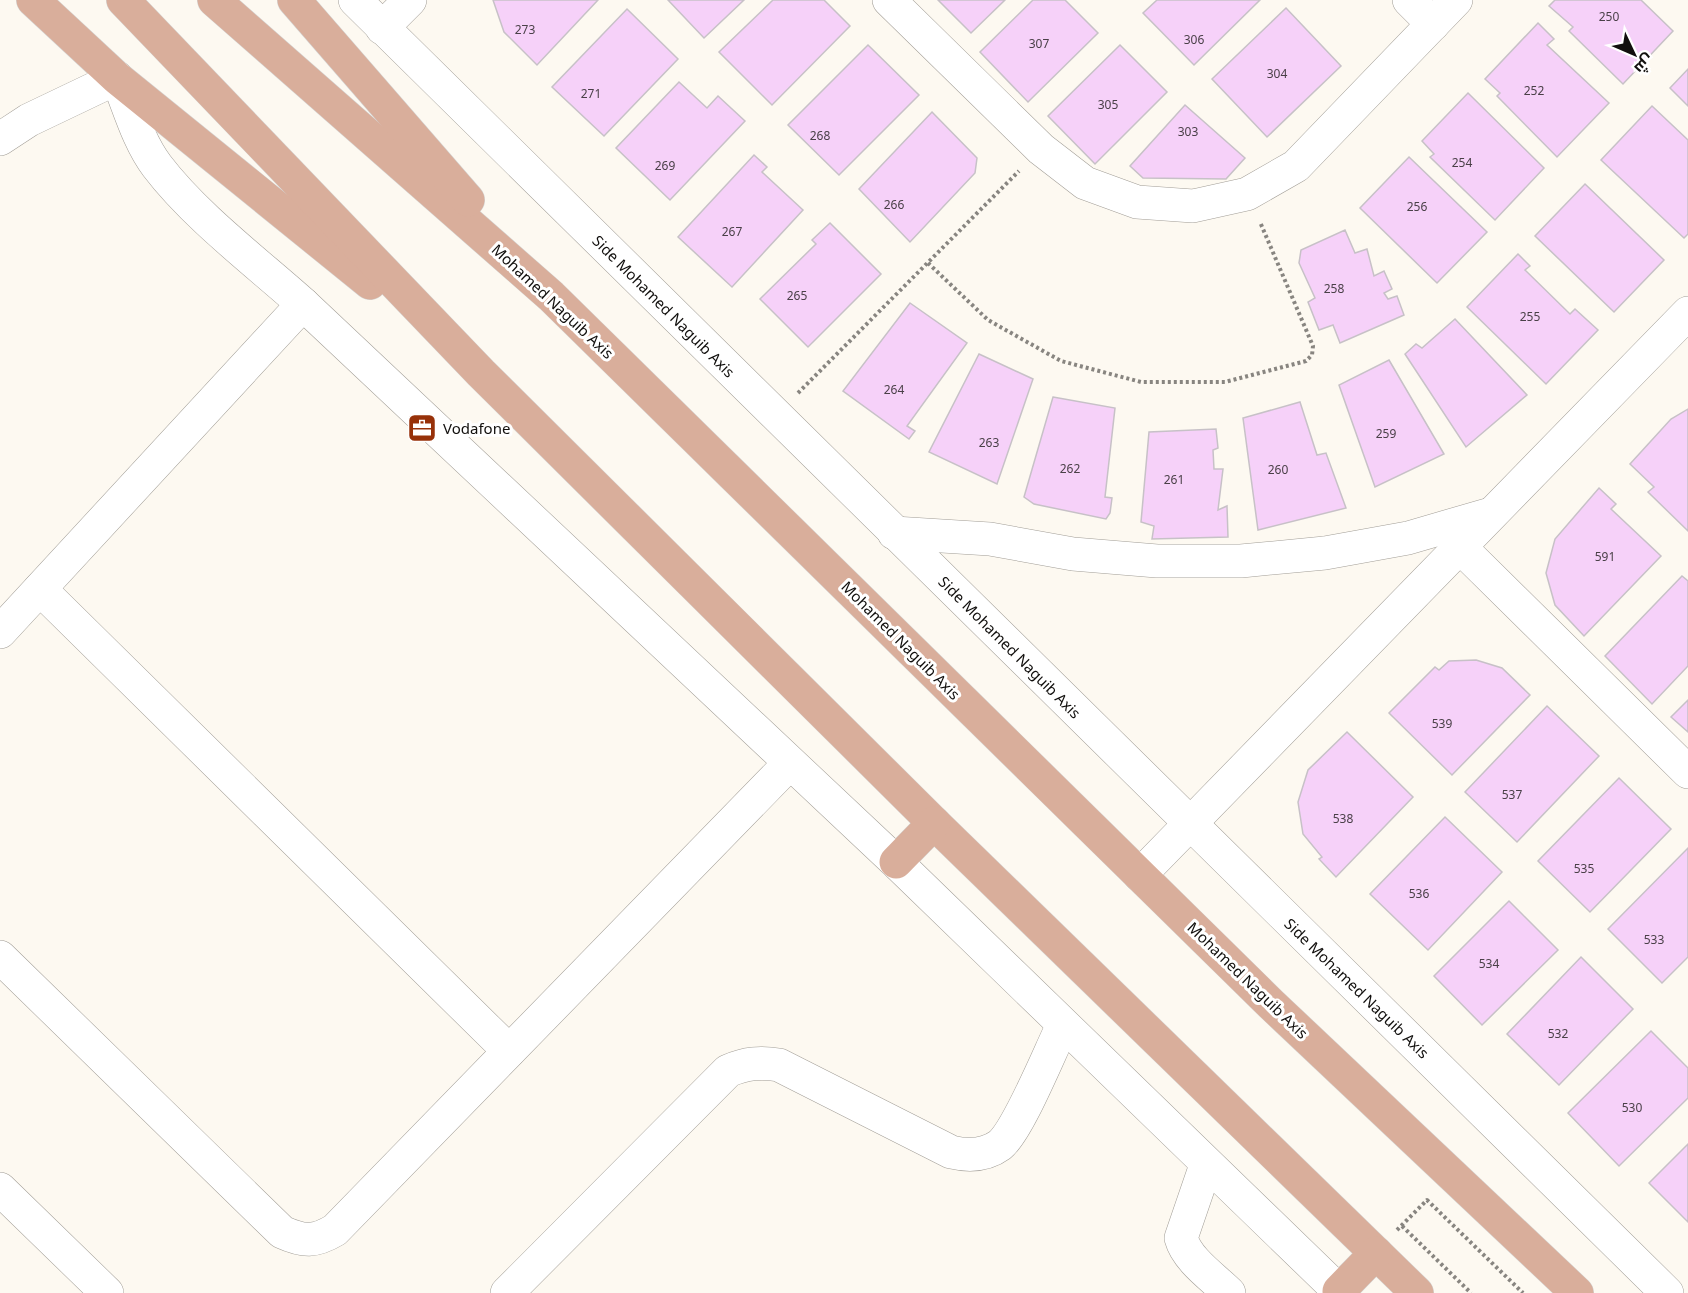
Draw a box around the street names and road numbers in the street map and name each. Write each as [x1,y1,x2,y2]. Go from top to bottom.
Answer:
street label: Side Mohamed Naguib Axis [588,230,740,382]
street label: Mohamed Naguib Axis [488,239,618,363]
street label: Side Mohamed Naguib Axis [934,571,1086,723]
street label: Mohamed Naguib Axis [837,576,965,704]
street label: Side Mohamed Naguib Axis [1280,914,1434,1062]
street label: Mohamed Naguib Axis [1184,917,1312,1043]

